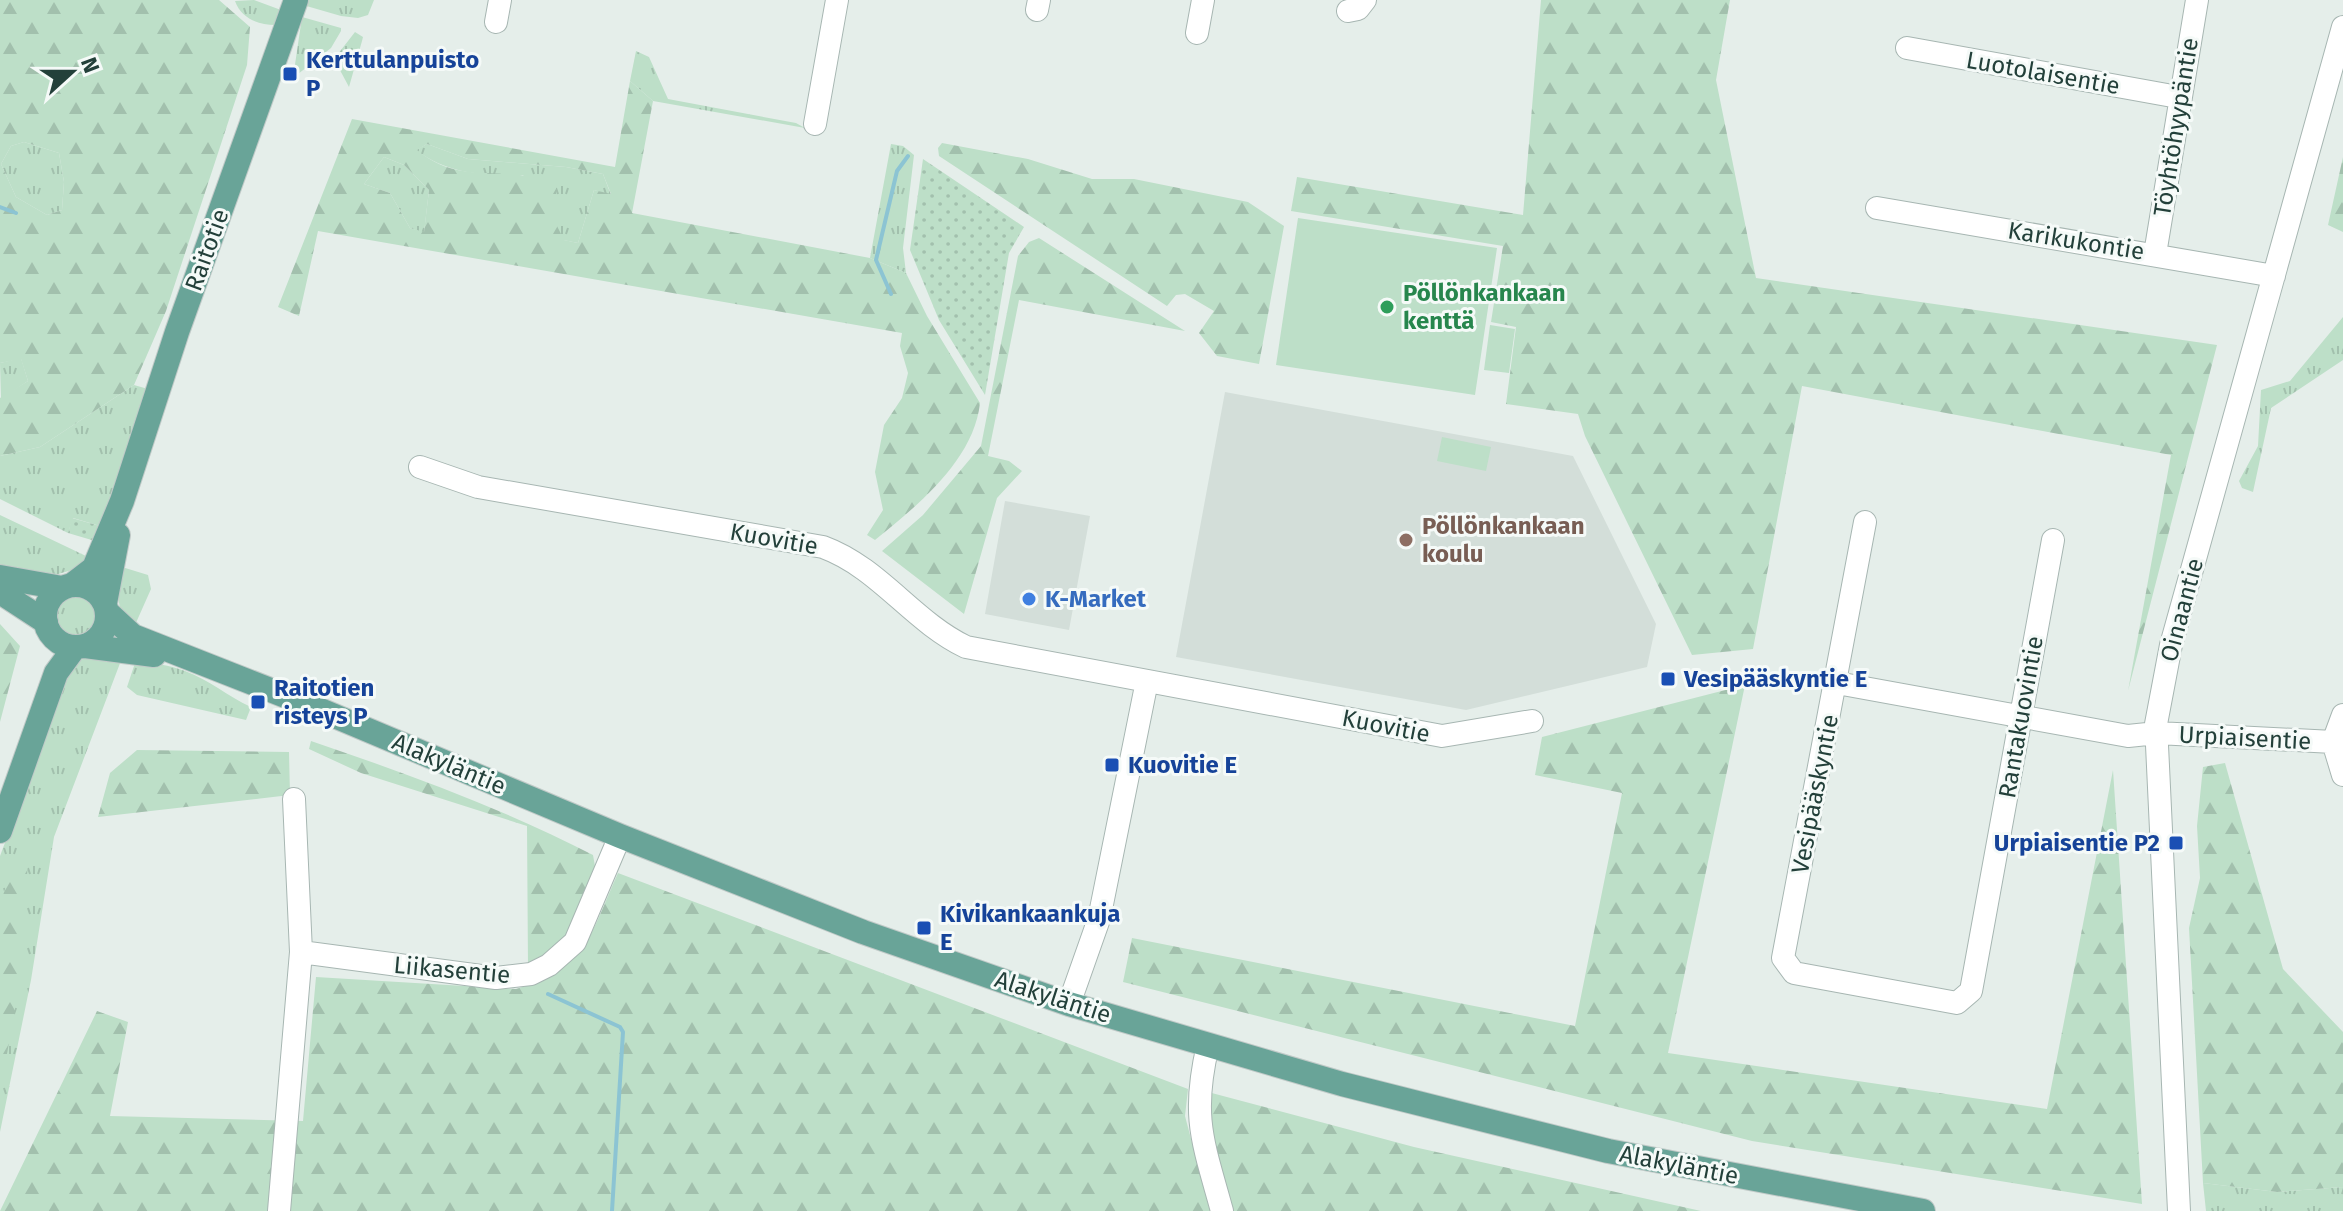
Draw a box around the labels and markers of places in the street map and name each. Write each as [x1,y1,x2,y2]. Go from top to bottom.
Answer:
place label: Kerttulanpuisto P [306,46,479,102]
marker: Kerttulanpuisto P [281,65,299,83]
place label: Pöllönkankaan kenttä [1403,279,1566,335]
marker: Pöllönkankaan kenttä [1378,298,1396,316]
place label: Pöllönkankaan koulu [1422,512,1585,568]
marker: Pöllönkankaan koulu [1397,531,1415,549]
place label: K-Market [1045,585,1147,613]
marker: K-Market [1020,590,1038,608]
place label: Vesipääskyntie E [1683,665,1867,693]
marker: Vesipääskyntie E [1659,670,1677,688]
place label: Raitotien risteys P [274,674,374,730]
marker: Raitotien risteys P [249,693,267,711]
place label: Kuovitie E [1128,751,1237,779]
marker: Kuovitie E [1103,756,1121,774]
place label: Urpiaisentie P2 [1994,829,2160,857]
marker: Urpiaisentie P2 [2167,834,2185,852]
place label: Kivikankaankuja E [940,900,1121,956]
marker: Kivikankaankuja E [915,919,933,937]

